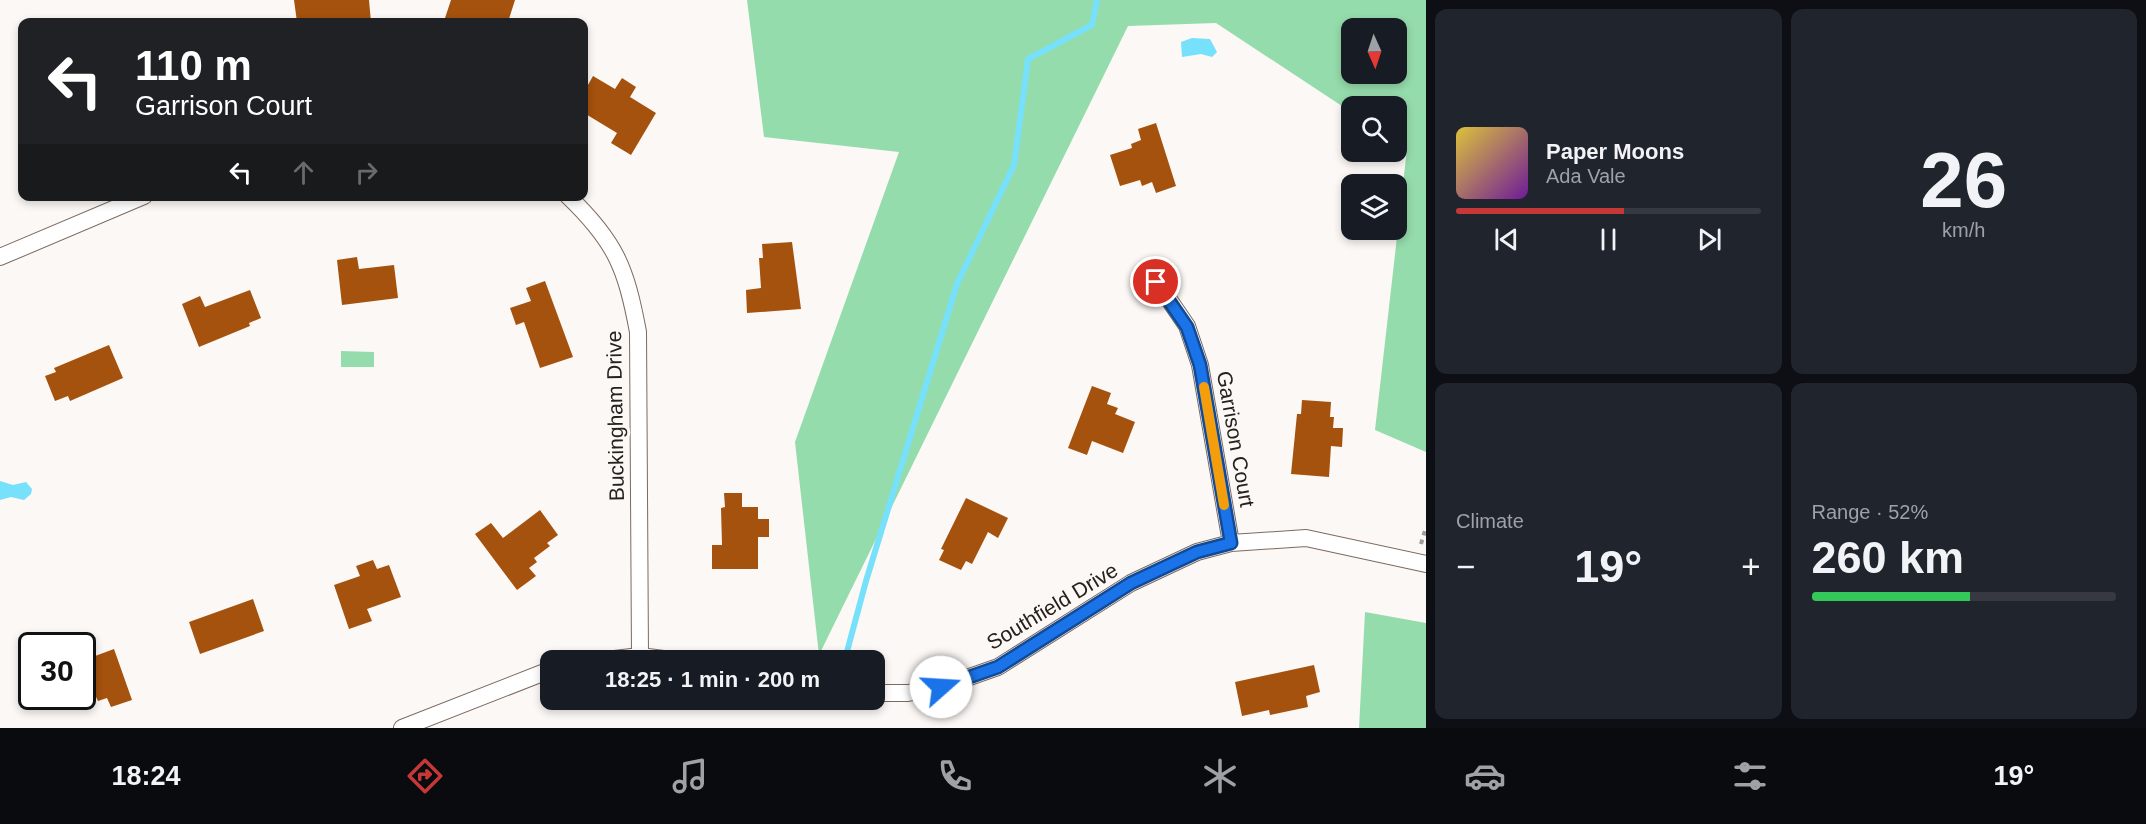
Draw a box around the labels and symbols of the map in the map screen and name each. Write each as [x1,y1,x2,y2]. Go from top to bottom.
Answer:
north arrow [1341,18,1407,84]
pin [1130,256,1181,307]
street label: Buckingham Drive [602,331,628,501]
street label: Garrison Court [1213,369,1259,509]
street label: Southfield Drive [983,558,1121,654]
speed limit sign: 30 [18,632,96,710]
position arrow [909,655,973,719]

